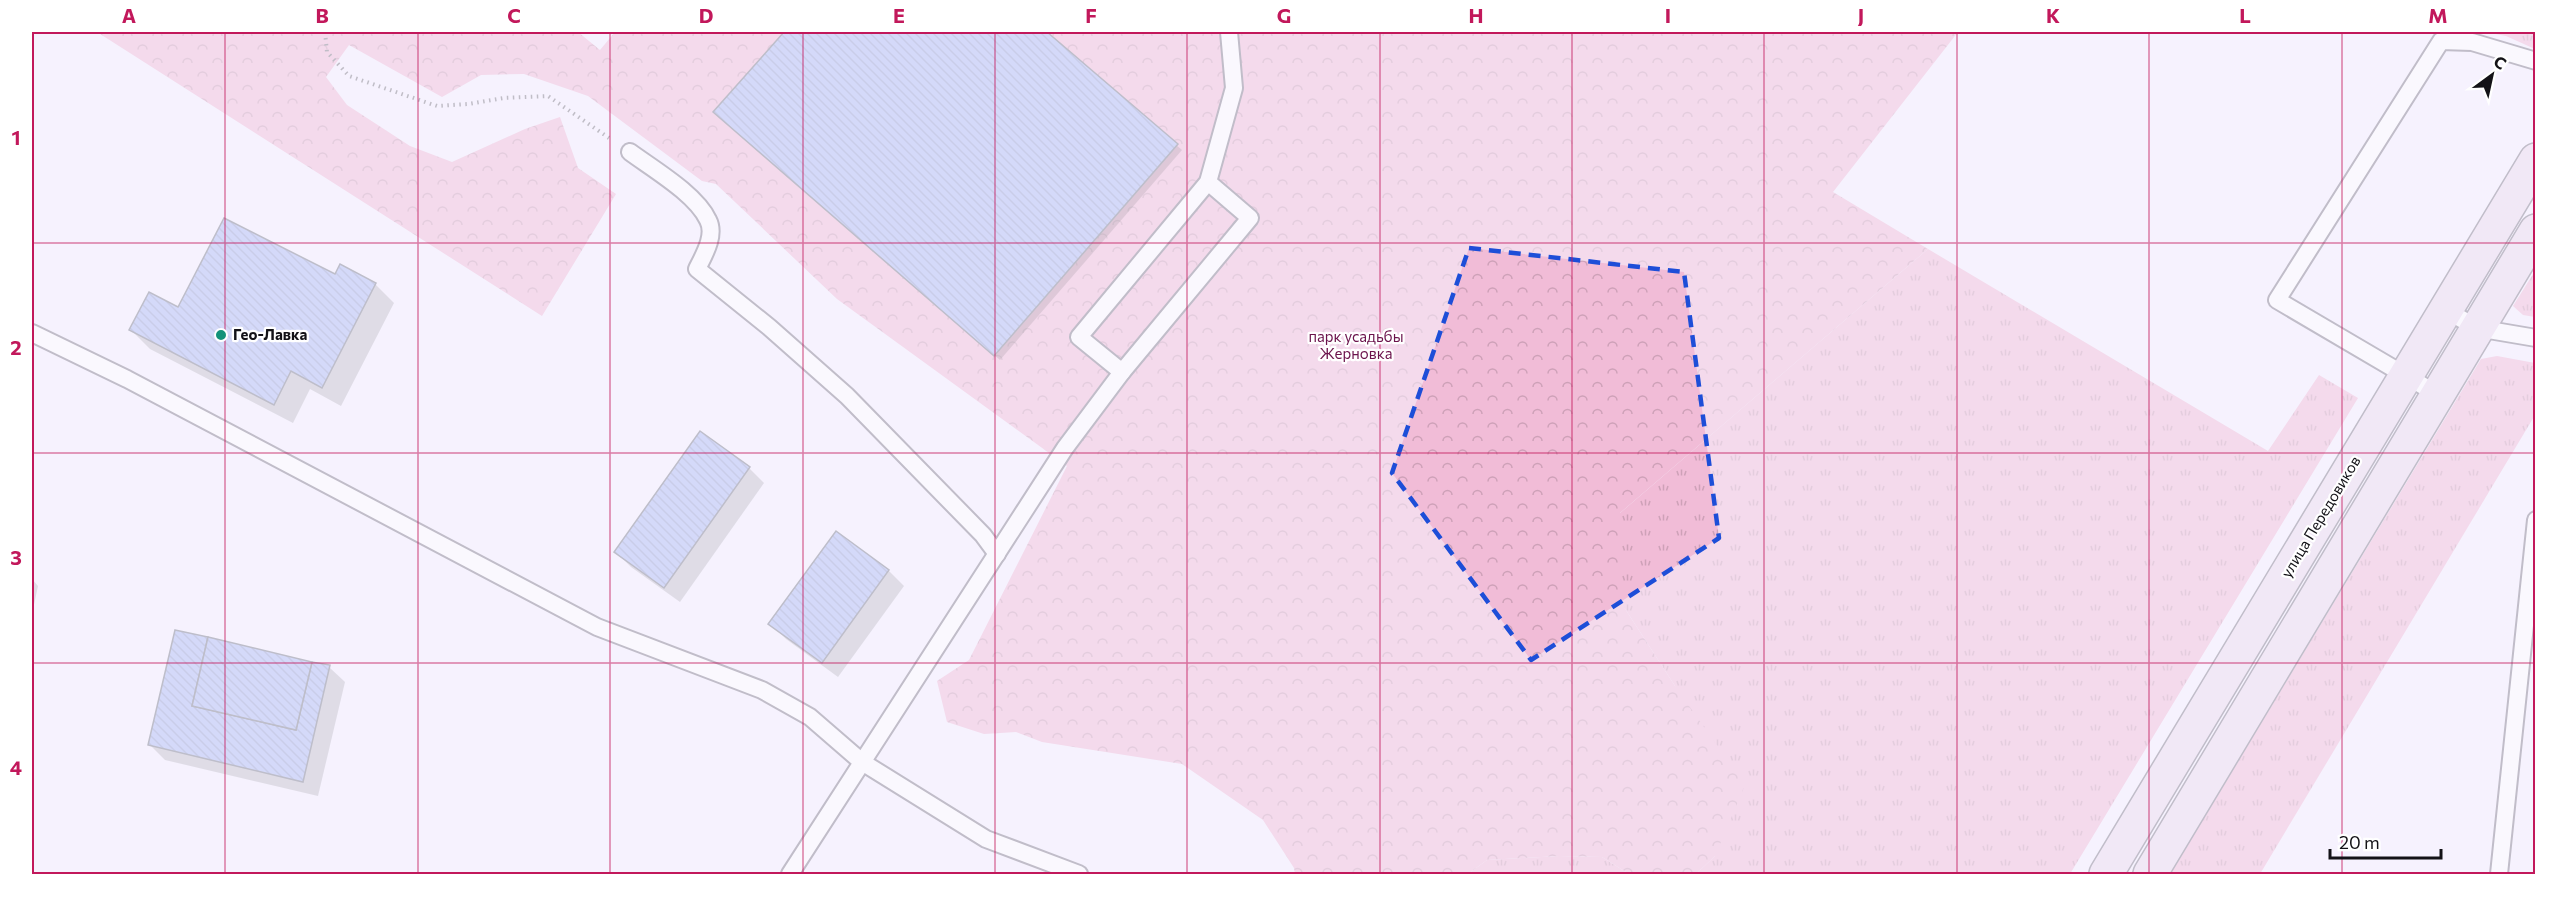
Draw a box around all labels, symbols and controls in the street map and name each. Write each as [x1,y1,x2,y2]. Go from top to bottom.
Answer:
text: A [122,3,136,27]
text: B [315,3,329,27]
text: C [507,3,521,27]
text: D [699,3,713,27]
text: E [893,3,905,27]
text: F [1085,3,1097,27]
text: G [1277,3,1291,27]
text: H [1469,3,1484,27]
text: I [1665,3,1671,27]
text: J [1858,3,1864,27]
text: K [2046,3,2060,27]
text: L [2239,3,2251,27]
text: M [2428,3,2448,27]
north arrow [2462,45,2522,105]
text: С [2491,51,2510,73]
text: 1 [11,125,21,149]
place label: Гео-Лавка [233,325,307,343]
park label: парк усадьбы Жерновка [1308,327,1404,362]
marker: Гео-Лавка [214,328,228,342]
text: 2 [10,335,22,359]
street label: улица Передовиков [2277,452,2364,581]
text: 3 [10,545,22,569]
text: 4 [10,755,22,779]
scale bar [2330,822,2441,860]
text: 20 m [2339,831,2380,853]

